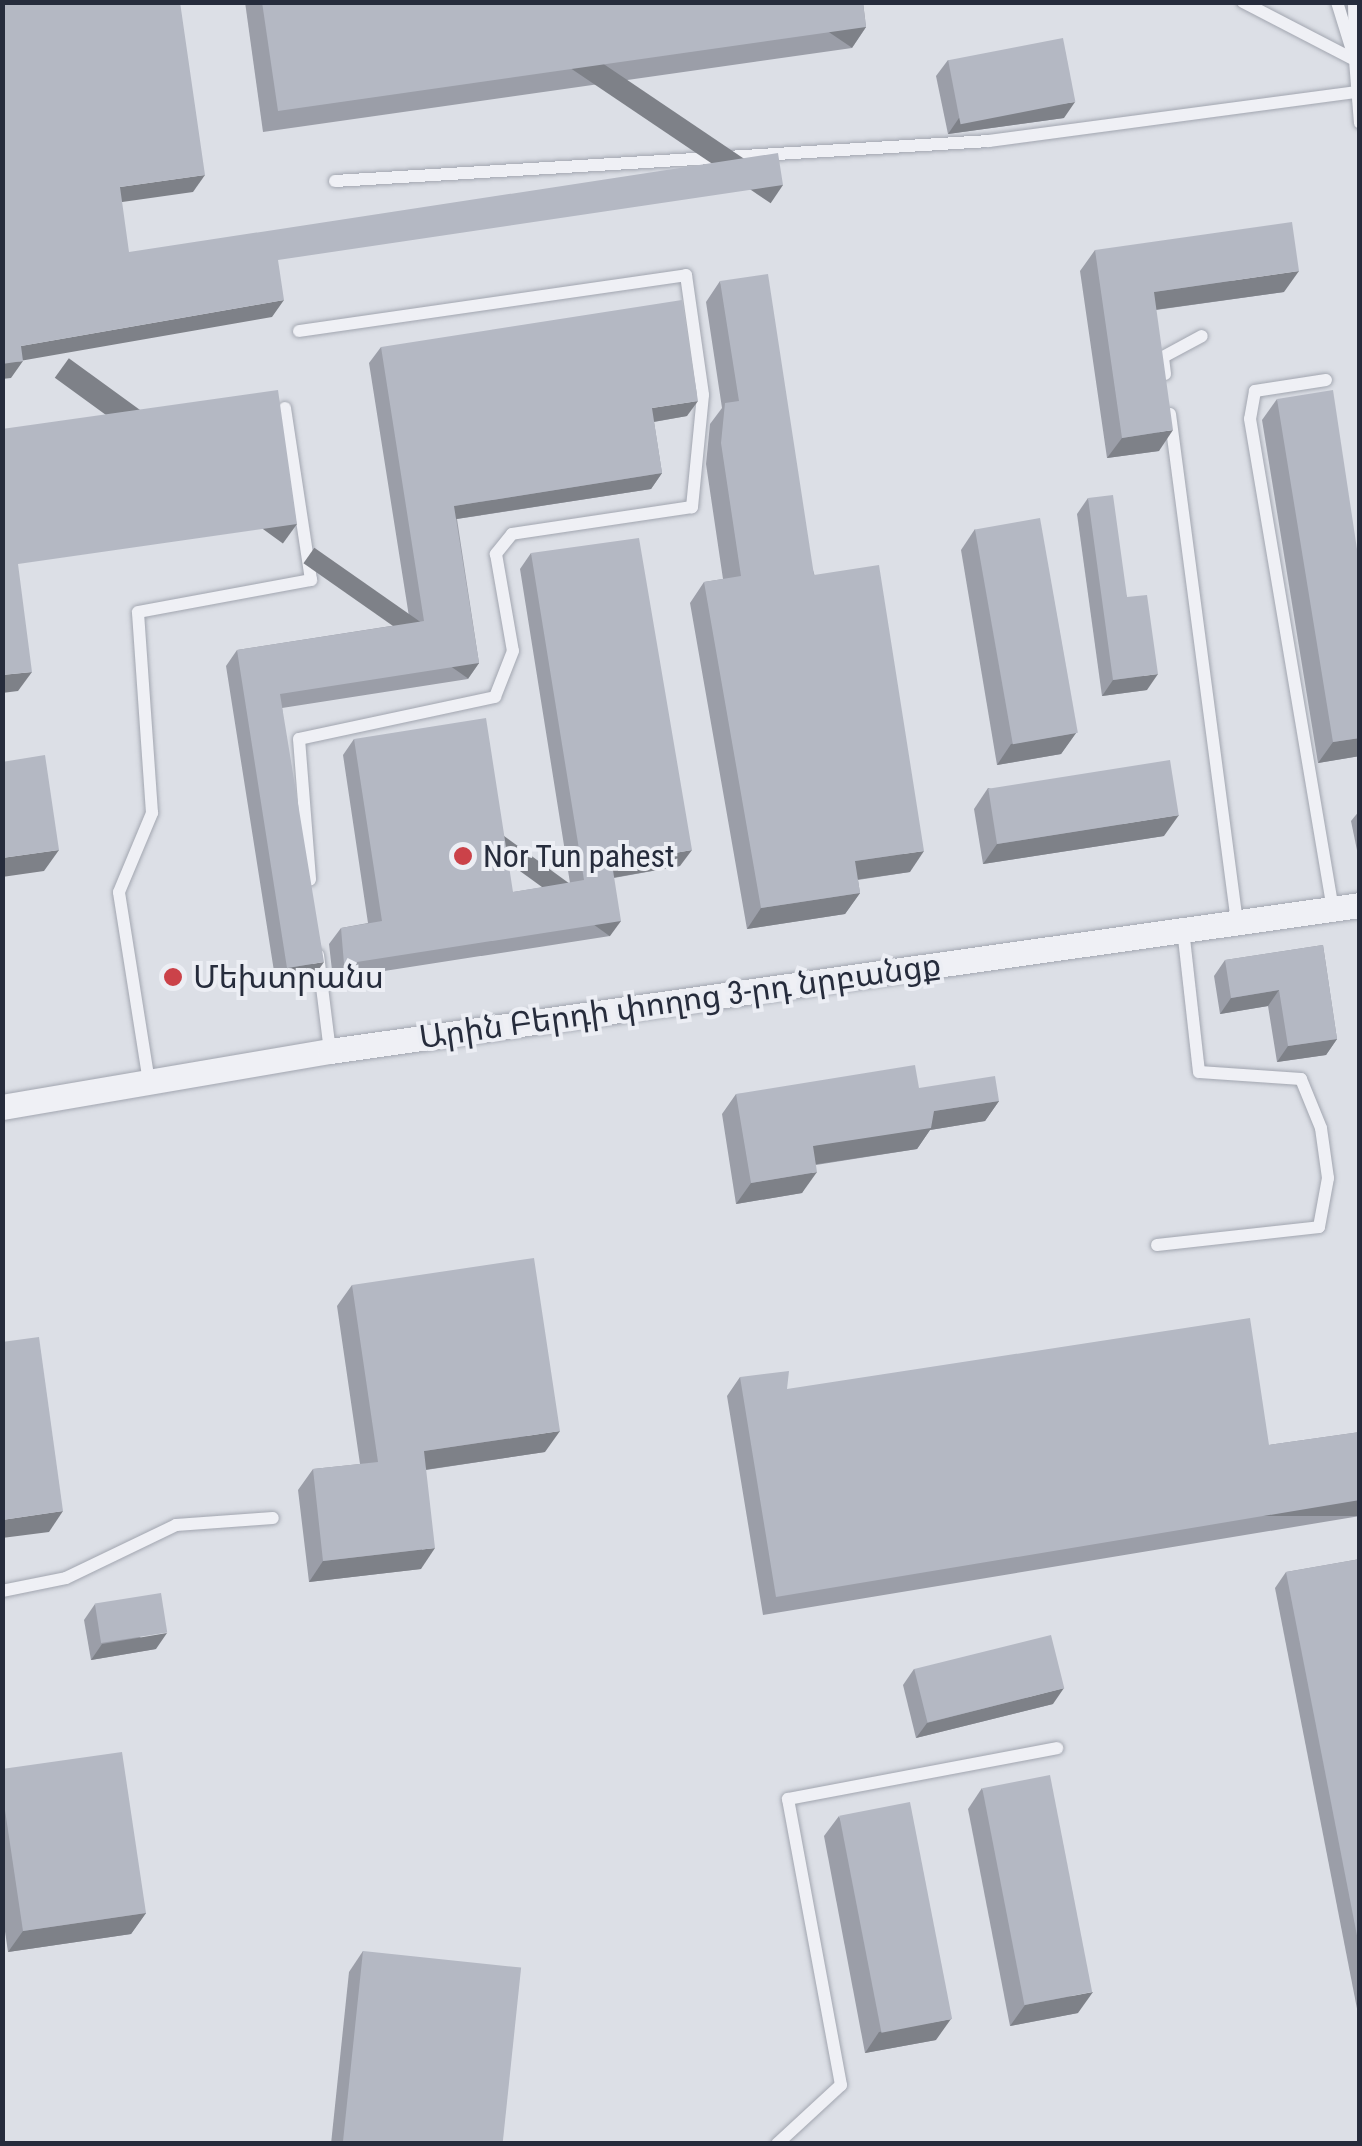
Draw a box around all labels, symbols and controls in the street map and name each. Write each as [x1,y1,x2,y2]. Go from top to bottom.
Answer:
place label: Nor Tun pahest [483,837,675,875]
marker: Nor Tun pahest [452,845,474,867]
street label: Արին Բերդի փողոց 3-րդ նրբանցք [417,945,943,1057]
place label: Մեխտրանս [193,958,384,996]
marker: Մեխտրանս [162,966,184,988]

